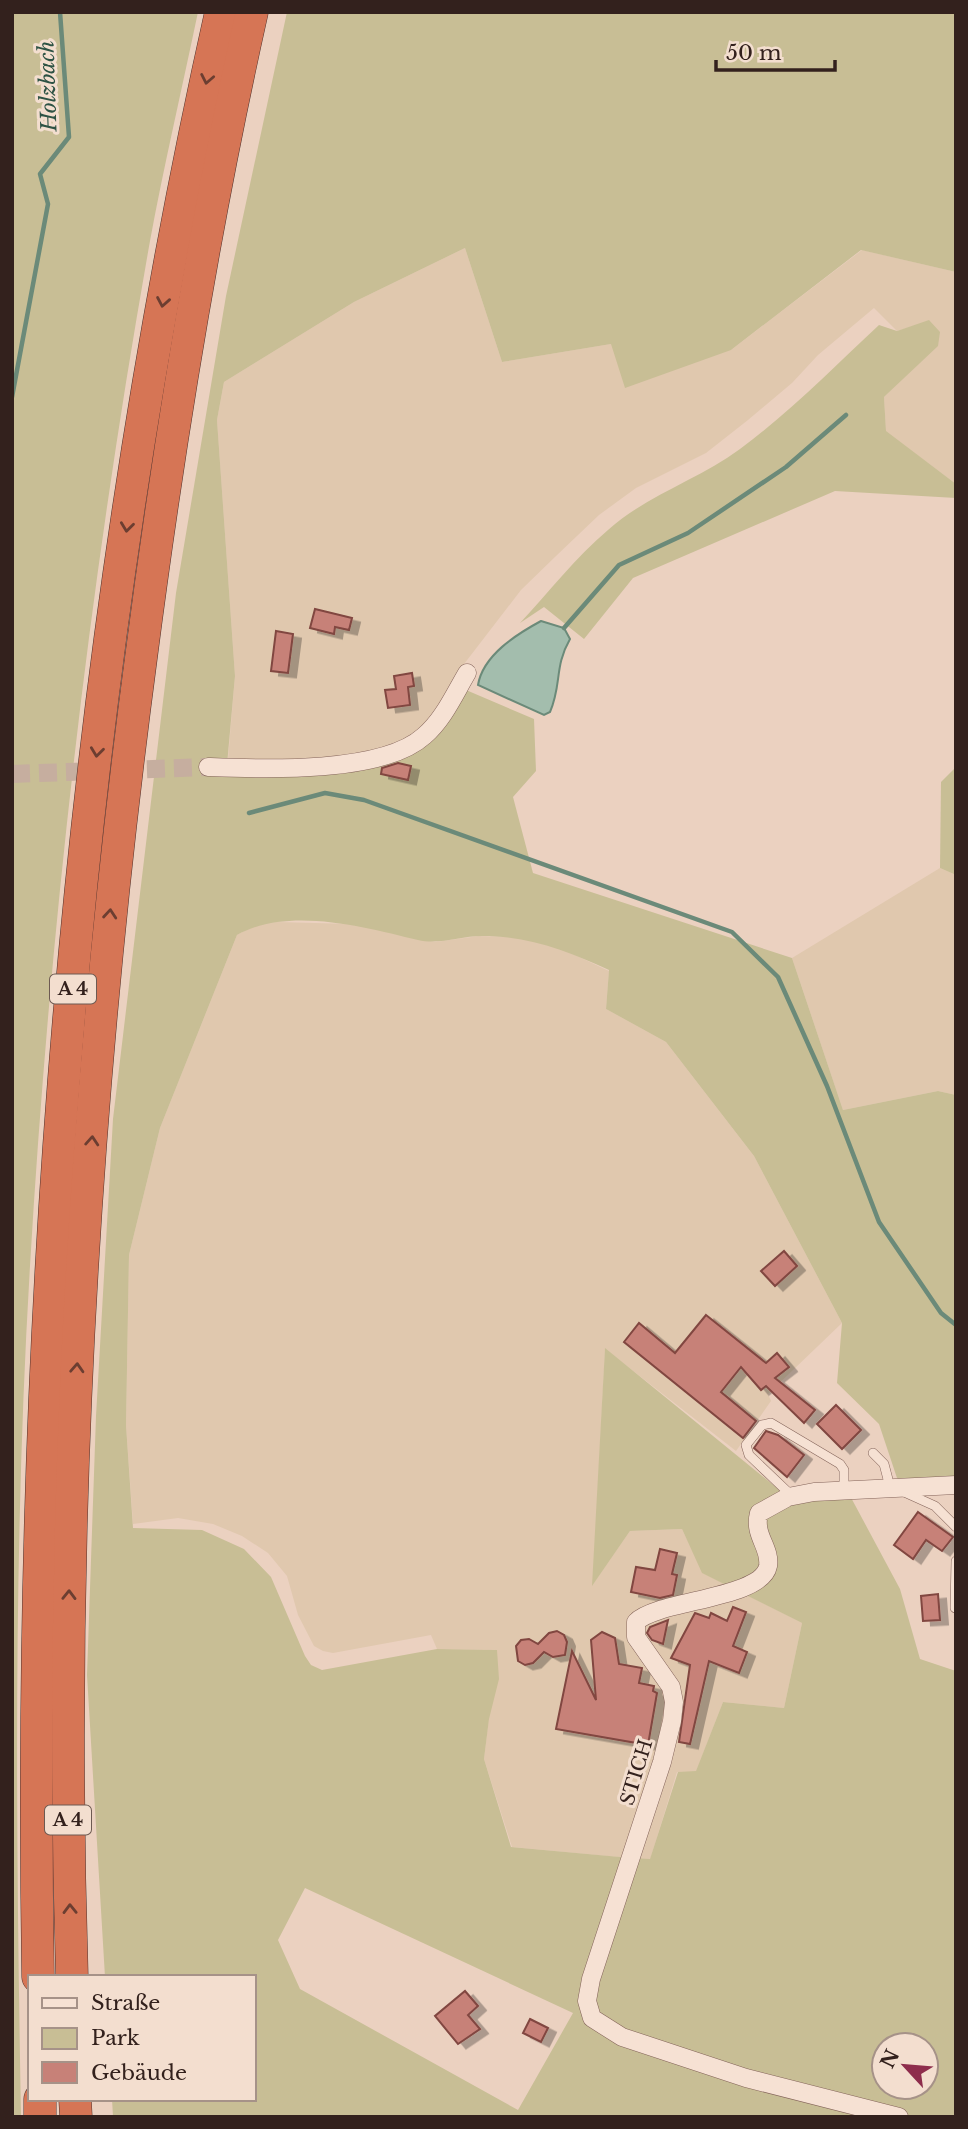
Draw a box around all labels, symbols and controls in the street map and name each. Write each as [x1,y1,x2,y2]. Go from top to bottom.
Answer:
scale bar [716,28,835,72]
water label: Holzbach [33,40,63,133]
text: 50 m [726,40,782,66]
one-way arrow [200,73,215,85]
one-way arrow [156,296,171,308]
one-way arrow [119,521,134,533]
one-way arrow [90,747,105,758]
one-way arrow [102,908,117,919]
road number: A 4 [50,974,96,1004]
one-way arrow [84,1135,99,1146]
one-way arrow [69,1362,84,1373]
one-way arrow [62,1589,77,1600]
street label: STICH [616,1736,657,1808]
road number: A 4 [45,1806,91,1834]
one-way arrow [62,1903,78,1913]
legend [28,1975,256,2101]
text: Straße [91,1990,160,2016]
text: Park [91,2025,140,2051]
north arrow [870,2031,940,2101]
text: N [876,2046,904,2072]
text: Gebäude [91,2060,187,2086]

